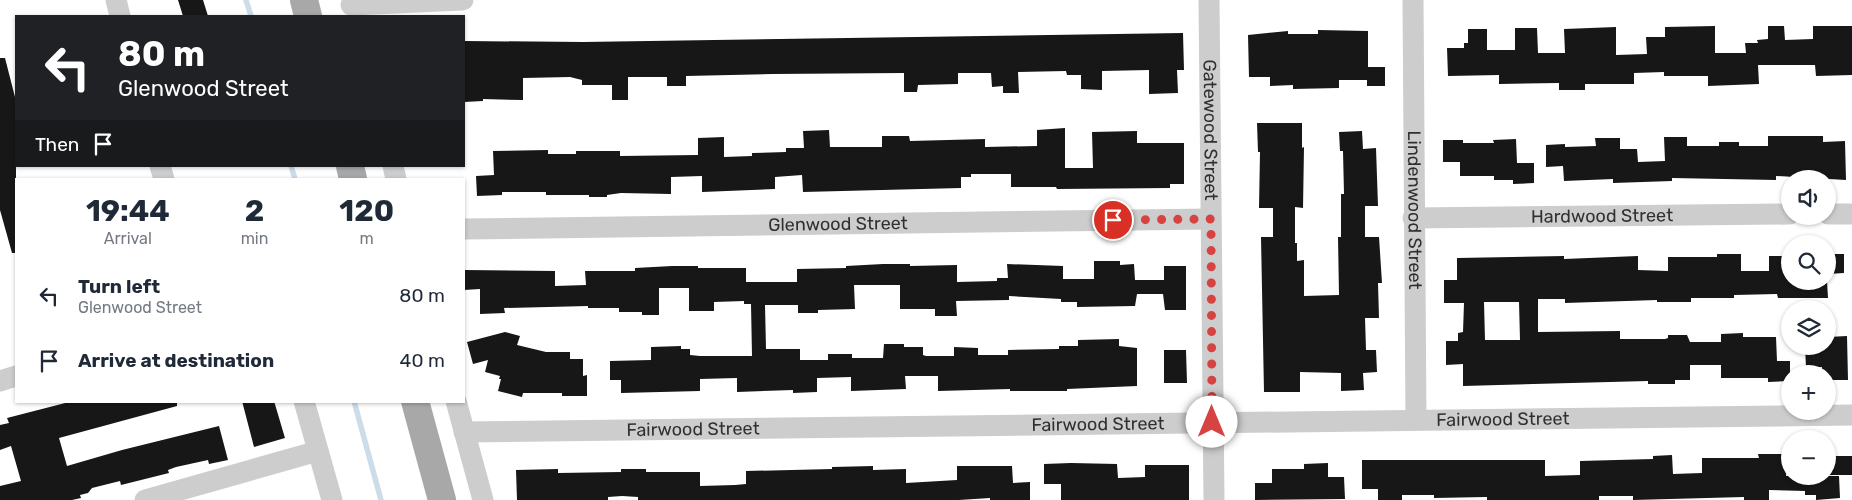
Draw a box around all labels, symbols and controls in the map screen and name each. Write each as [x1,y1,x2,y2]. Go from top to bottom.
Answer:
text: 80 m [118,33,205,75]
icon: left [35,35,100,100]
street label: Gatewood Street [1199,59,1222,201]
text: Glenwood Street [118,75,289,102]
icon: arrive [89,130,117,158]
street label: Lindenwood Street [1403,130,1426,290]
text: Then [35,133,79,156]
map controls [1781,170,1836,485]
button: sound [1781,170,1836,225]
text: 19:44 [86,193,170,229]
text: 2 [245,193,264,229]
text: 120 [339,193,394,229]
pin [1092,199,1134,241]
street label: Hardwood Street [1531,204,1673,228]
icon: arrive [1099,206,1127,234]
street label: Glenwood Street [768,212,908,236]
text: Arrival [104,229,152,248]
text: min [241,229,268,248]
text: m [360,229,374,248]
button: search [1781,235,1836,290]
text: Turn left [78,275,160,298]
icon: left [35,282,63,310]
text: 80 m [399,284,445,307]
text: Glenwood Street [78,298,202,317]
button: layers [1781,300,1836,355]
icon: arrive [35,347,63,375]
text: Arrive at destination [78,349,274,372]
text: 40 m [400,349,445,372]
button: + [1781,365,1836,420]
position arrow [1185,395,1237,447]
street label: Fairwood Street [1436,407,1570,431]
street label: Fairwood Street [1031,412,1165,436]
street label: Fairwood Street [626,417,760,441]
button: − [1781,430,1836,485]

